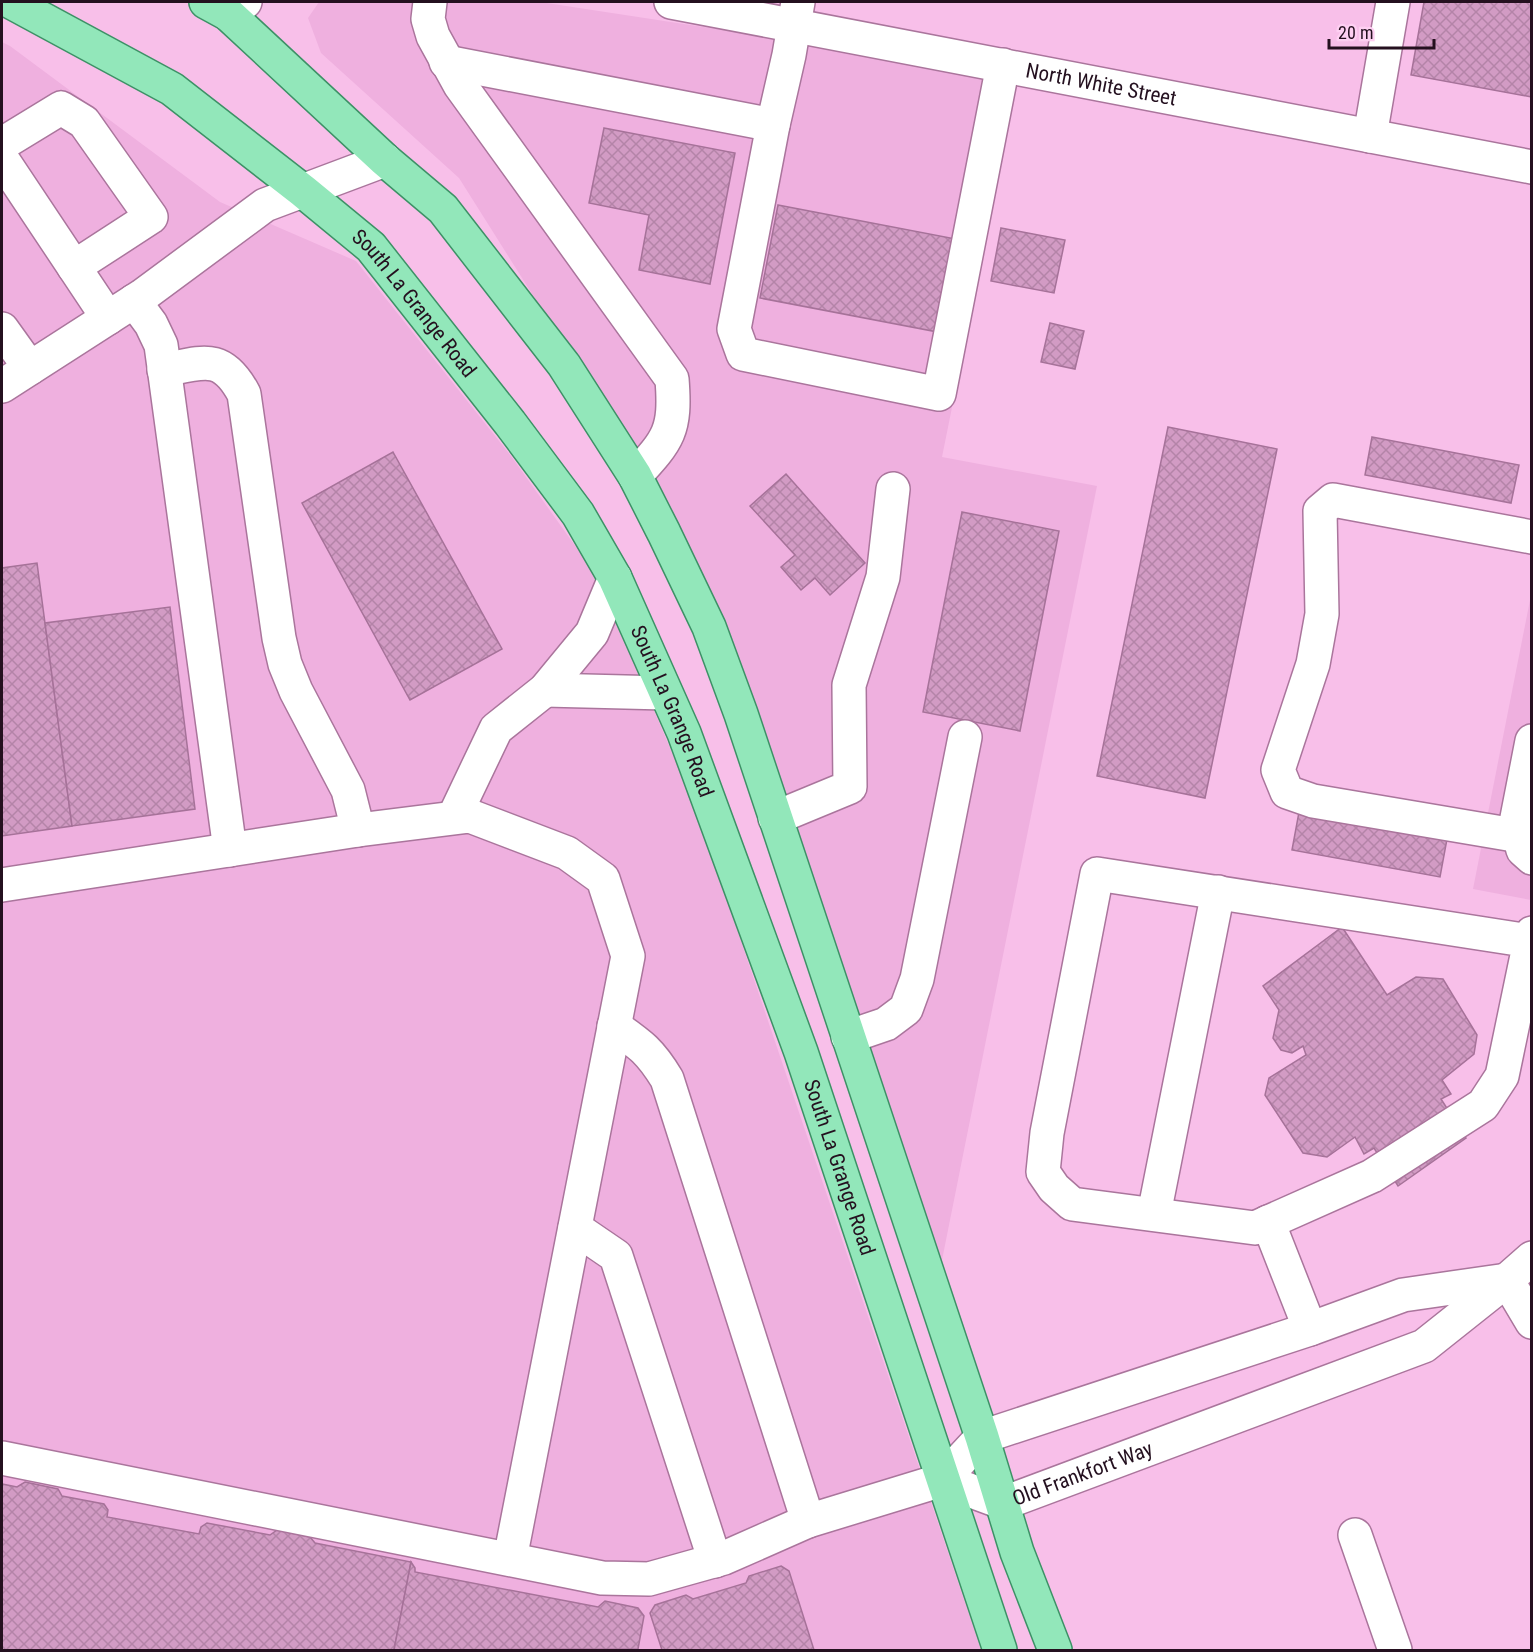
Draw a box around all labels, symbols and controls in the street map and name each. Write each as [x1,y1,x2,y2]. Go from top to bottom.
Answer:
scale bar [1329,12,1434,50]
text: 20 m [1338,22,1373,43]
street label: North White Street [1024,58,1178,111]
street label: South La Grange Road [347,224,481,382]
street label: South La Grange Road [626,622,718,800]
street label: South La Grange Road [799,1077,880,1258]
street label: Old Frankfort Way [1009,1436,1156,1511]

